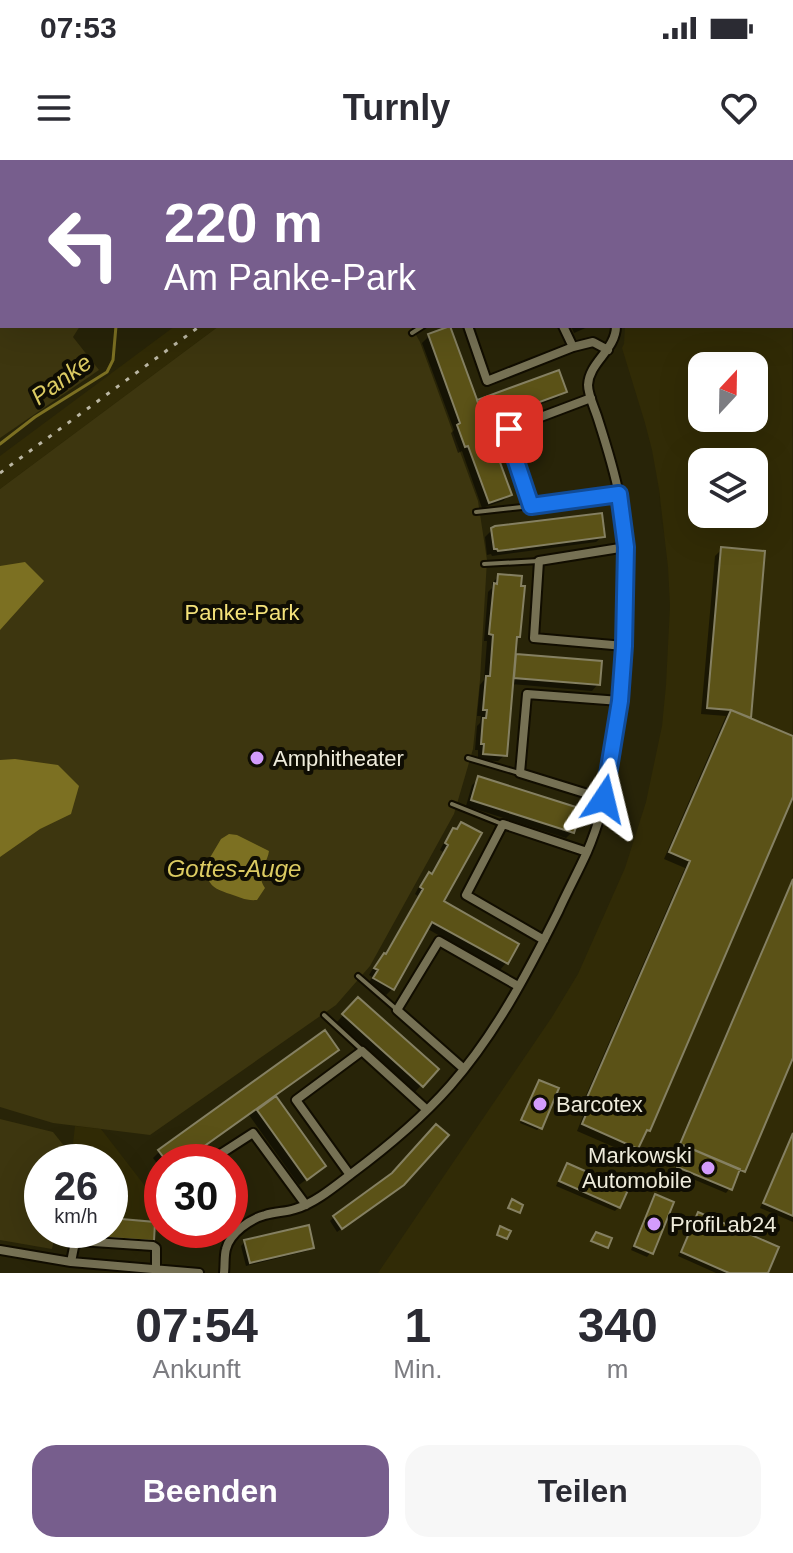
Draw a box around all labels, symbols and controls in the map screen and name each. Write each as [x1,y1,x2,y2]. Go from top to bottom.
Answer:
text: 07:53 [40,11,117,44]
icon: menu [32,86,76,130]
icon: heart [717,86,761,130]
text: Turnly [343,87,450,128]
text: 220 m [164,191,323,254]
icon: left [32,192,136,296]
text: Am Panke-Park [164,257,416,298]
water label: Panke [26,348,96,410]
north arrow [688,352,768,432]
map controls [688,352,768,528]
pin [475,395,543,463]
icon: arrive [487,407,531,451]
button: layers [688,448,768,528]
park label: Panke-Park [185,600,300,625]
place label: Amphitheater [273,746,404,771]
marker: Amphitheater [248,749,266,767]
position arrow [562,757,646,841]
water label: Gottes-Auge [167,855,301,882]
place label: Barcotex [556,1092,643,1117]
marker: Barcotex [531,1095,549,1113]
place label: Markowski Automobile [582,1143,692,1193]
speed limit sign: 30 [144,1144,248,1248]
marker: Markowski Automobile [699,1159,717,1177]
text: 26 [54,1164,98,1208]
text: km/h [54,1205,98,1227]
place label: ProfiLab24 [670,1212,776,1237]
marker: ProfiLab24 [645,1215,663,1233]
text: 07:54 [135,1299,258,1352]
text: 1 [404,1299,431,1352]
text: 340 [578,1299,658,1352]
text: Ankunft [153,1354,241,1384]
text: Min. [393,1354,442,1384]
text: m [607,1354,629,1384]
button: Beenden [32,1445,389,1537]
button: Teilen [405,1445,761,1537]

